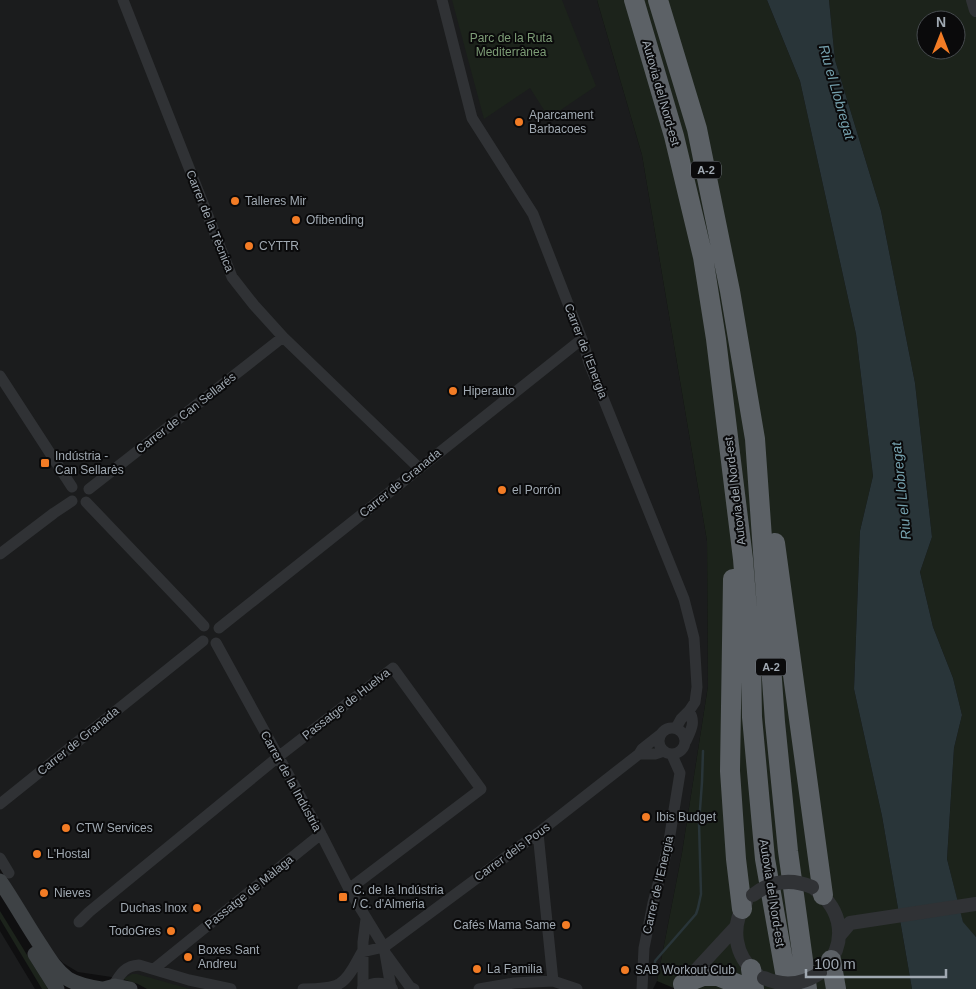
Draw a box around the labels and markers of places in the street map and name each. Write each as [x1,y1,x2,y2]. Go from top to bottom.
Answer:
place label: Aparcament Barbacoes [529,108,594,136]
marker: Aparcament Barbacoes [513,116,525,128]
place label: Talleres Mir [245,194,306,208]
marker: Talleres Mir [229,195,241,207]
place label: Ofibending [306,213,364,227]
marker: Ofibending [290,214,302,226]
place label: CYTTR [259,239,299,253]
marker: CYTTR [243,240,255,252]
place label: Hiperauto [463,384,515,398]
marker: Hiperauto [447,385,459,397]
place label: Indústria - Can Sellarès [55,449,124,477]
marker: Indústria - Can Sellarès [39,457,51,469]
place label: el Porrón [512,483,561,497]
marker: el Porrón [496,484,508,496]
place label: Ibis Budget [656,810,717,824]
marker: Ibis Budget [640,811,652,823]
place label: CTW Services [76,821,153,835]
marker: CTW Services [60,822,72,834]
place label: L'Hostal [47,847,90,861]
marker: L'Hostal [31,848,43,860]
place label: C. de la Indústria / C. d'Almeria [353,883,444,911]
place label: Nieves [54,886,91,900]
marker: Nieves [38,887,50,899]
marker: C. de la Indústria / C. d'Almeria [337,891,349,903]
place label: Duchas Inox [120,901,187,915]
marker: Duchas Inox [191,902,203,914]
place label: Cafés Mama Same [453,918,556,932]
marker: Cafés Mama Same [560,919,572,931]
place label: TodoGres [109,924,161,938]
marker: TodoGres [165,925,177,937]
place label: Boxes Sant Andreu [198,943,260,971]
marker: Boxes Sant Andreu [182,951,194,963]
place label: La Familia [487,962,543,976]
marker: La Familia [471,963,483,975]
place label: SAB Workout Club [635,963,735,977]
marker: SAB Workout Club [619,964,631,976]

